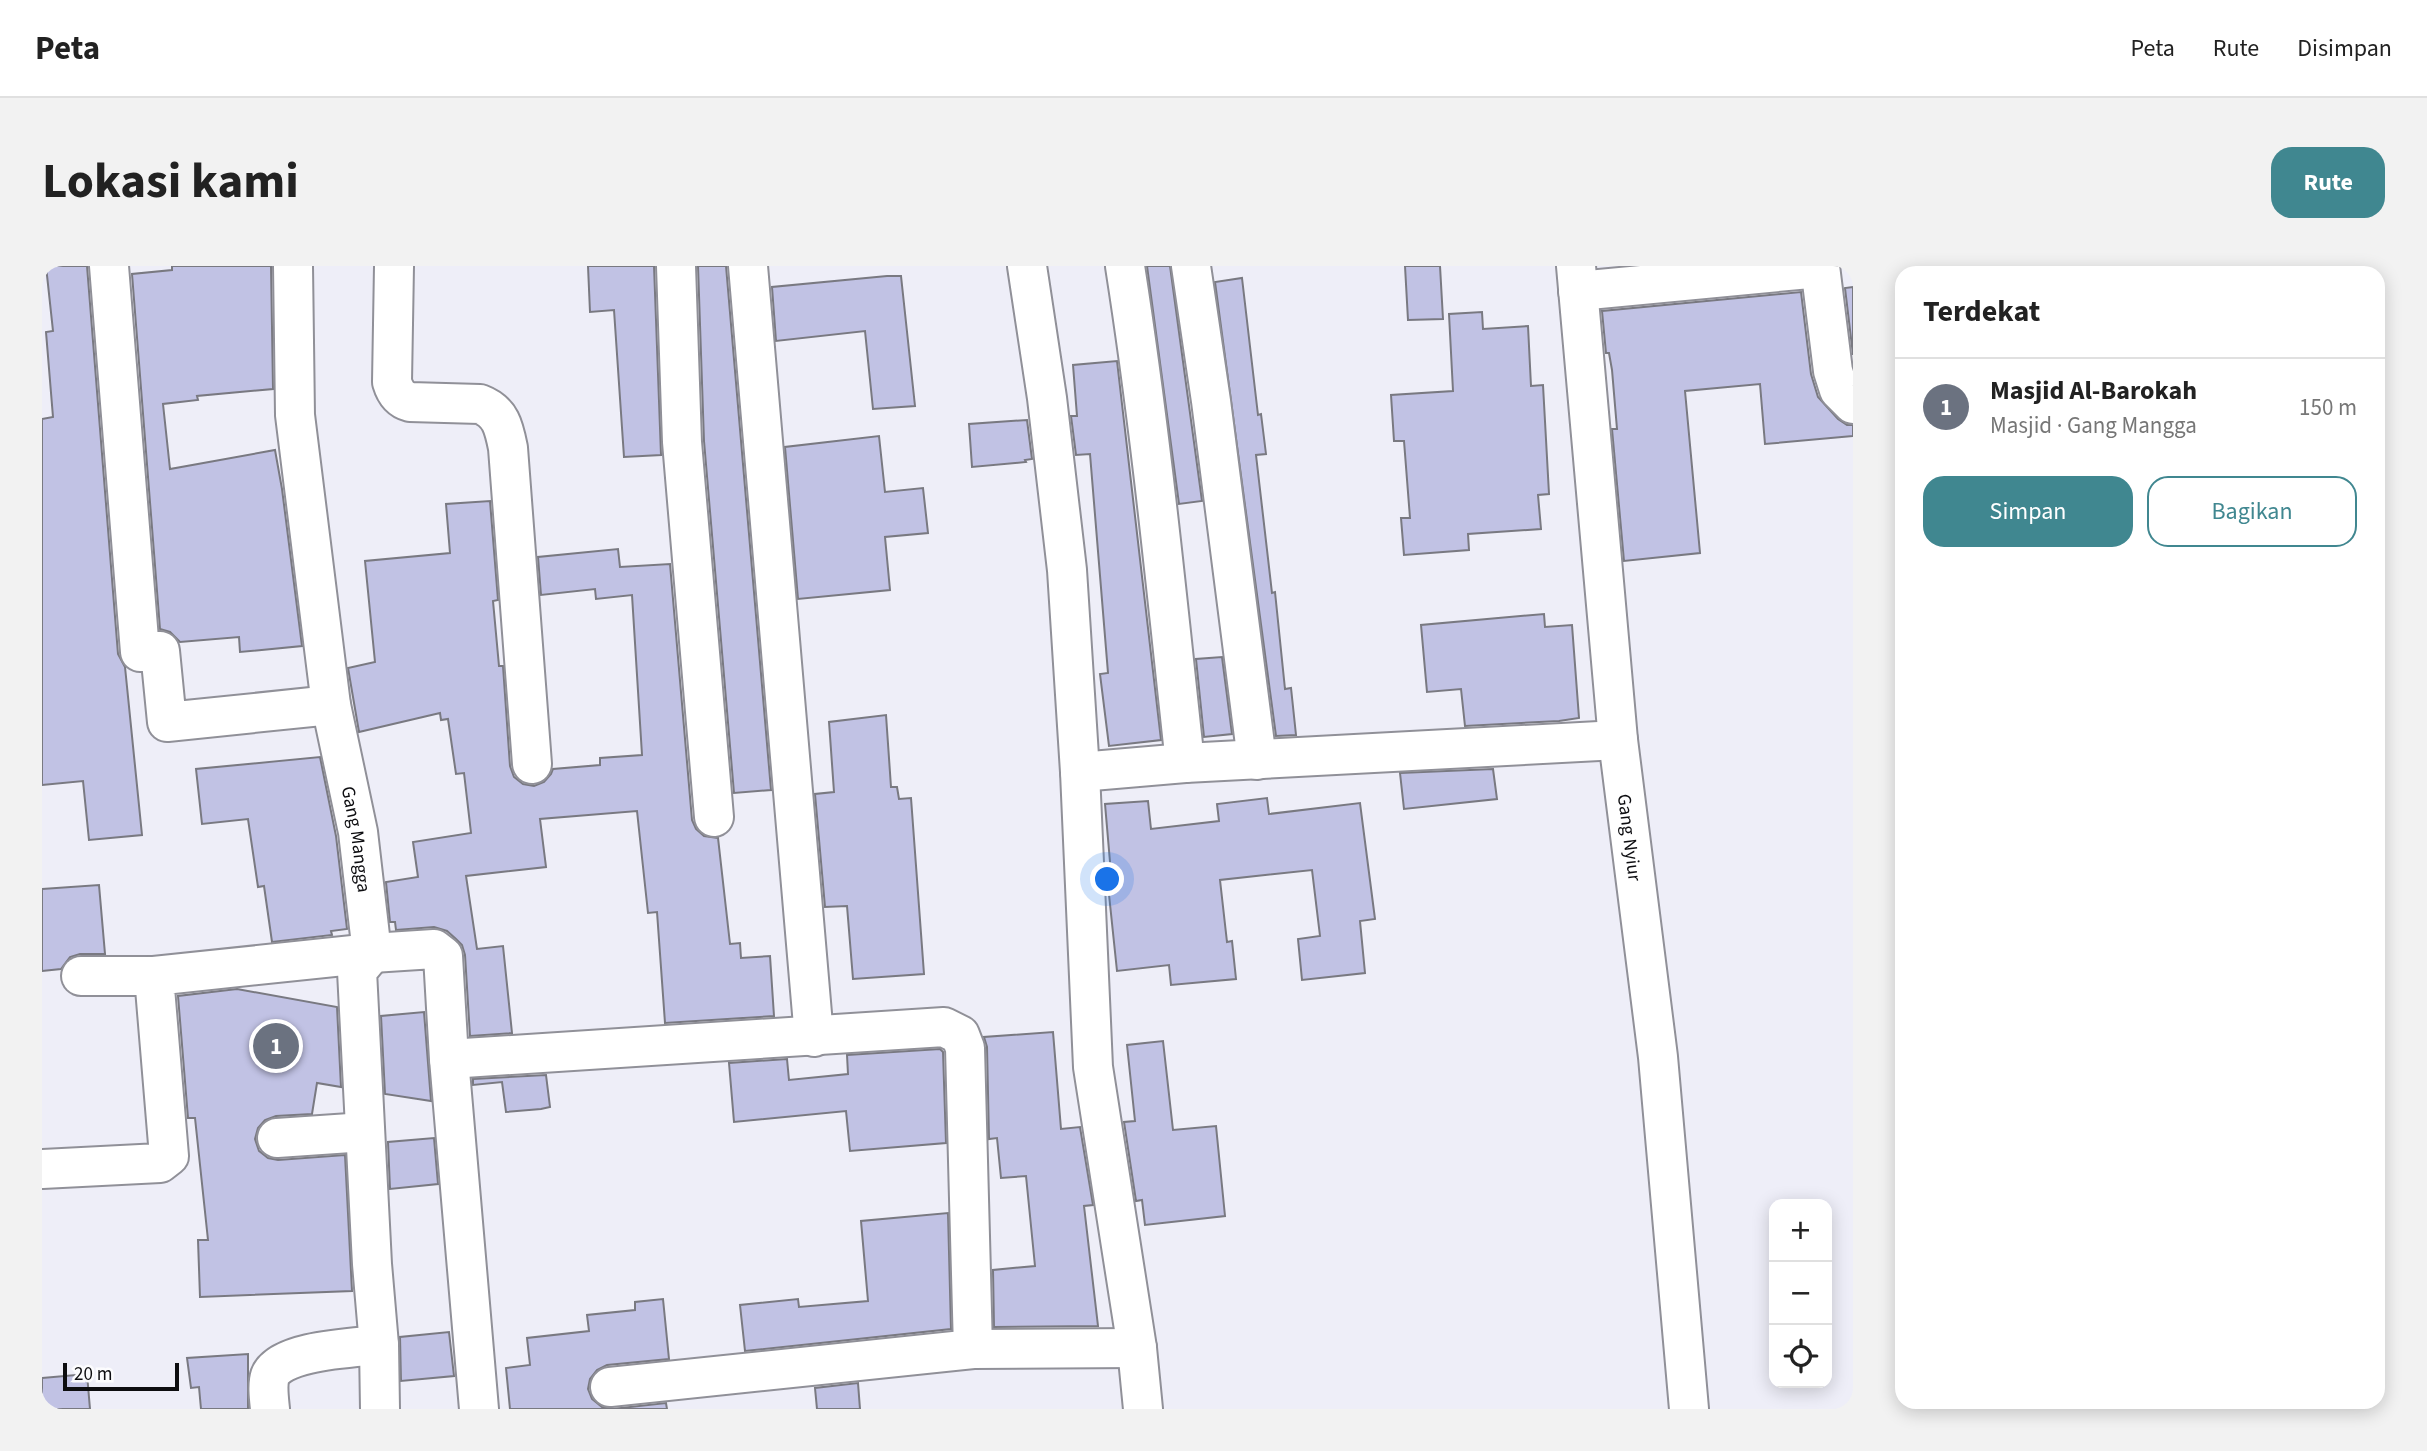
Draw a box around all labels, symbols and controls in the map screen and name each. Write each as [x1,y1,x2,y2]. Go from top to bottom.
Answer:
text: Peta [35,25,100,72]
text: Peta [2130,31,2175,66]
text: Rute [2213,31,2259,66]
text: Disimpan [2297,31,2392,66]
text: Lokasi kami [42,147,299,217]
button: Rute [2271,147,2385,218]
text: Terdekat [1923,290,2040,333]
text: Masjid Al-Barokah [1990,372,2197,409]
text: 1 [1940,391,1952,424]
text: 150 m [2299,391,2357,424]
text: Masjid · Gang Mangga [1990,409,2197,442]
button: Simpan [1923,476,2133,547]
button: Bagikan [2147,476,2357,547]
street label: Gang Mangga [334,784,377,894]
street label: Gang Nyiur [1610,792,1648,883]
your location [1090,862,1124,896]
pin: 1 [253,1020,299,1072]
map controls [1769,1199,1832,1388]
button: + [1769,1199,1832,1262]
button: − [1769,1262,1832,1325]
button: locate [1769,1325,1832,1388]
scale bar [63,1360,178,1392]
text: 20 m [74,1361,112,1388]

